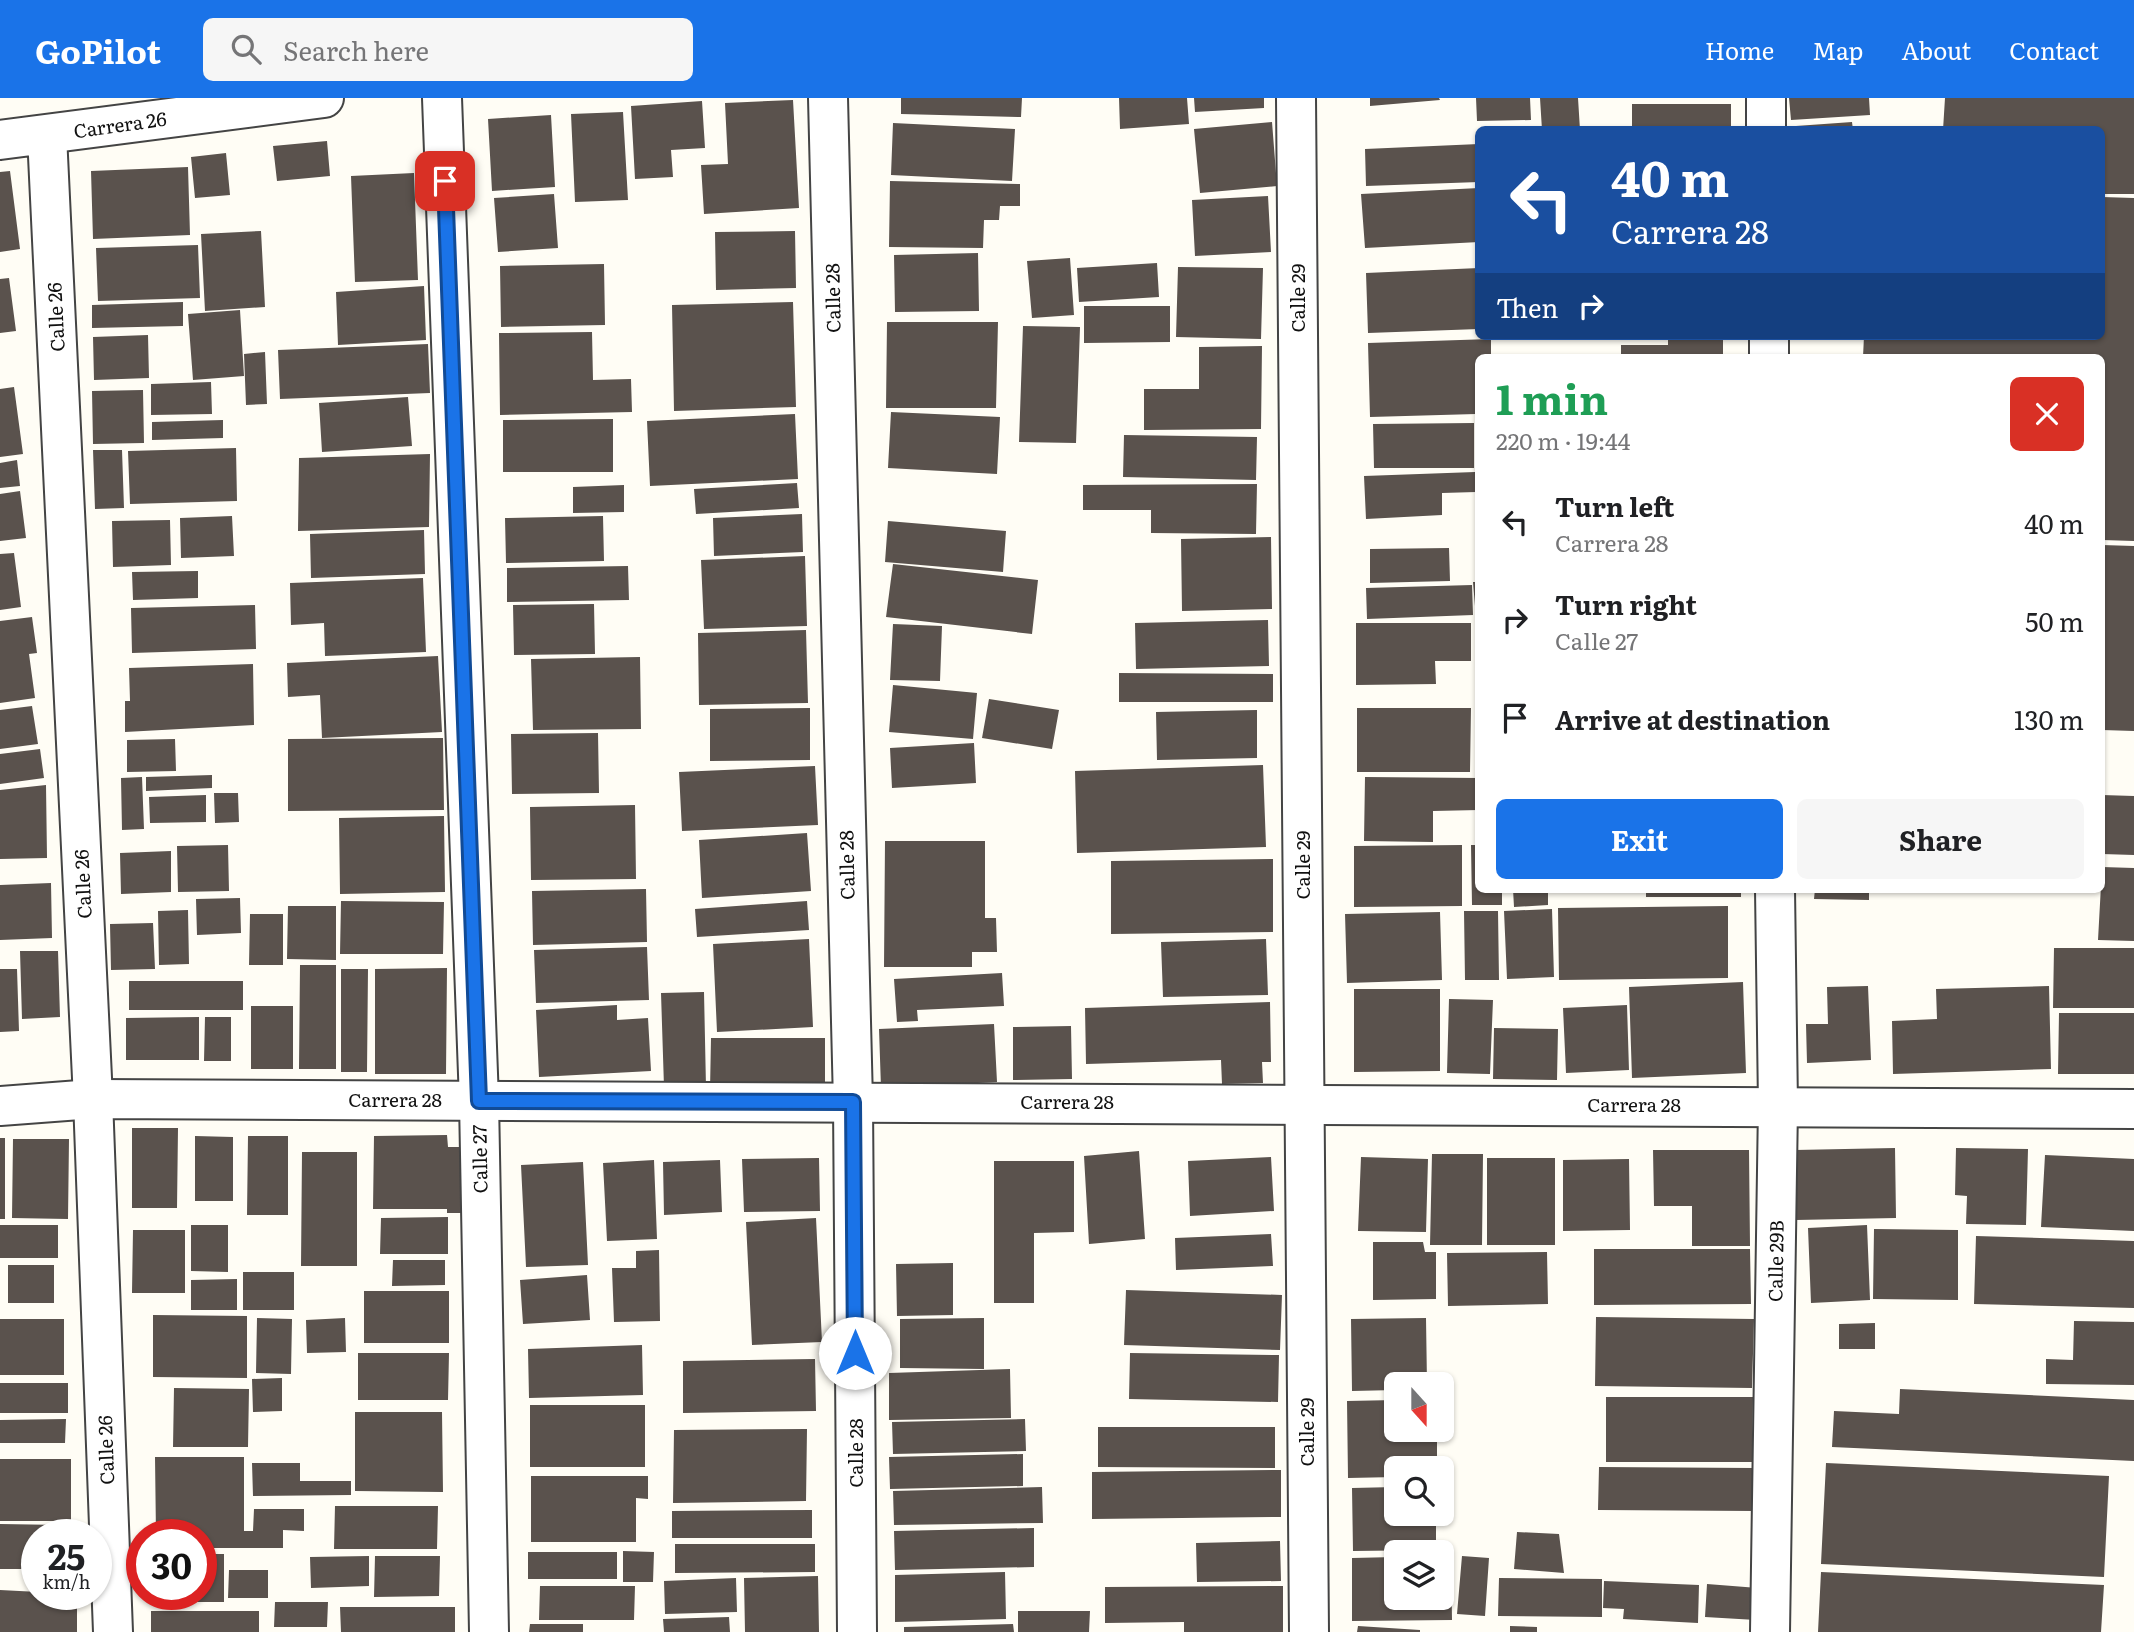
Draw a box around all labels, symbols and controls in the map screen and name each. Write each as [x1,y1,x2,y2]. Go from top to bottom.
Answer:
search box [203,18,693,81]
text: GoPilot [35,25,161,74]
icon: search [227,30,265,68]
text: Search here [283,30,429,69]
text: Home [1705,32,1774,67]
text: Map [1812,32,1863,67]
text: About [1901,32,1971,67]
text: Contact [2009,32,2099,67]
street label: Carrera 26 [72,104,168,144]
text: 40 m [1611,139,1729,212]
pin [415,151,475,211]
icon: left [1496,154,1587,245]
icon: arrive [426,162,464,200]
text: Carrera 28 [1611,206,1769,254]
street label: Calle 28 [817,263,847,333]
street label: Calle 29 [1283,263,1311,333]
street label: Calle 26 [39,282,71,352]
text: Then [1496,287,1558,326]
icon: right [1572,287,1610,325]
text: 1 min [1496,366,1608,428]
button: close [2010,377,2084,451]
text: 220 m · 19:44 [1496,423,1630,457]
text: Turn left [1555,486,1674,525]
icon: left [1496,503,1534,541]
text: 40 m [2024,503,2084,542]
text: Carrera 28 [1555,525,1668,559]
text: Turn right [1555,584,1697,623]
icon: right [1496,601,1534,639]
text: 50 m [2025,601,2084,640]
text: Calle 27 [1555,623,1638,657]
icon: arrive [1496,699,1534,737]
text: Arrive at destination [1555,699,1830,738]
text: 130 m [2014,699,2084,738]
button: Exit [1496,799,1783,879]
button: Share [1797,799,2084,879]
street label: Calle 28 [831,830,861,900]
street label: Calle 29 [1288,830,1316,900]
street label: Calle 26 [66,849,98,919]
street label: Carrera 28 [348,1085,442,1113]
street label: Carrera 28 [1020,1087,1114,1115]
street label: Carrera 28 [1587,1090,1681,1118]
street label: Calle 27 [464,1124,494,1194]
street label: Calle 29B [1760,1220,1790,1302]
position arrow [818,1316,892,1390]
north arrow [1384,1372,1454,1442]
map controls [1384,1372,1454,1610]
street label: Calle 29 [1292,1397,1320,1467]
street label: Calle 26 [90,1415,120,1485]
street label: Calle 28 [841,1418,869,1488]
button: search [1384,1456,1454,1526]
speed limit sign: 30 [126,1519,217,1610]
text: 25 [48,1529,85,1581]
button: layers [1384,1540,1454,1610]
text: km/h [43,1568,90,1595]

